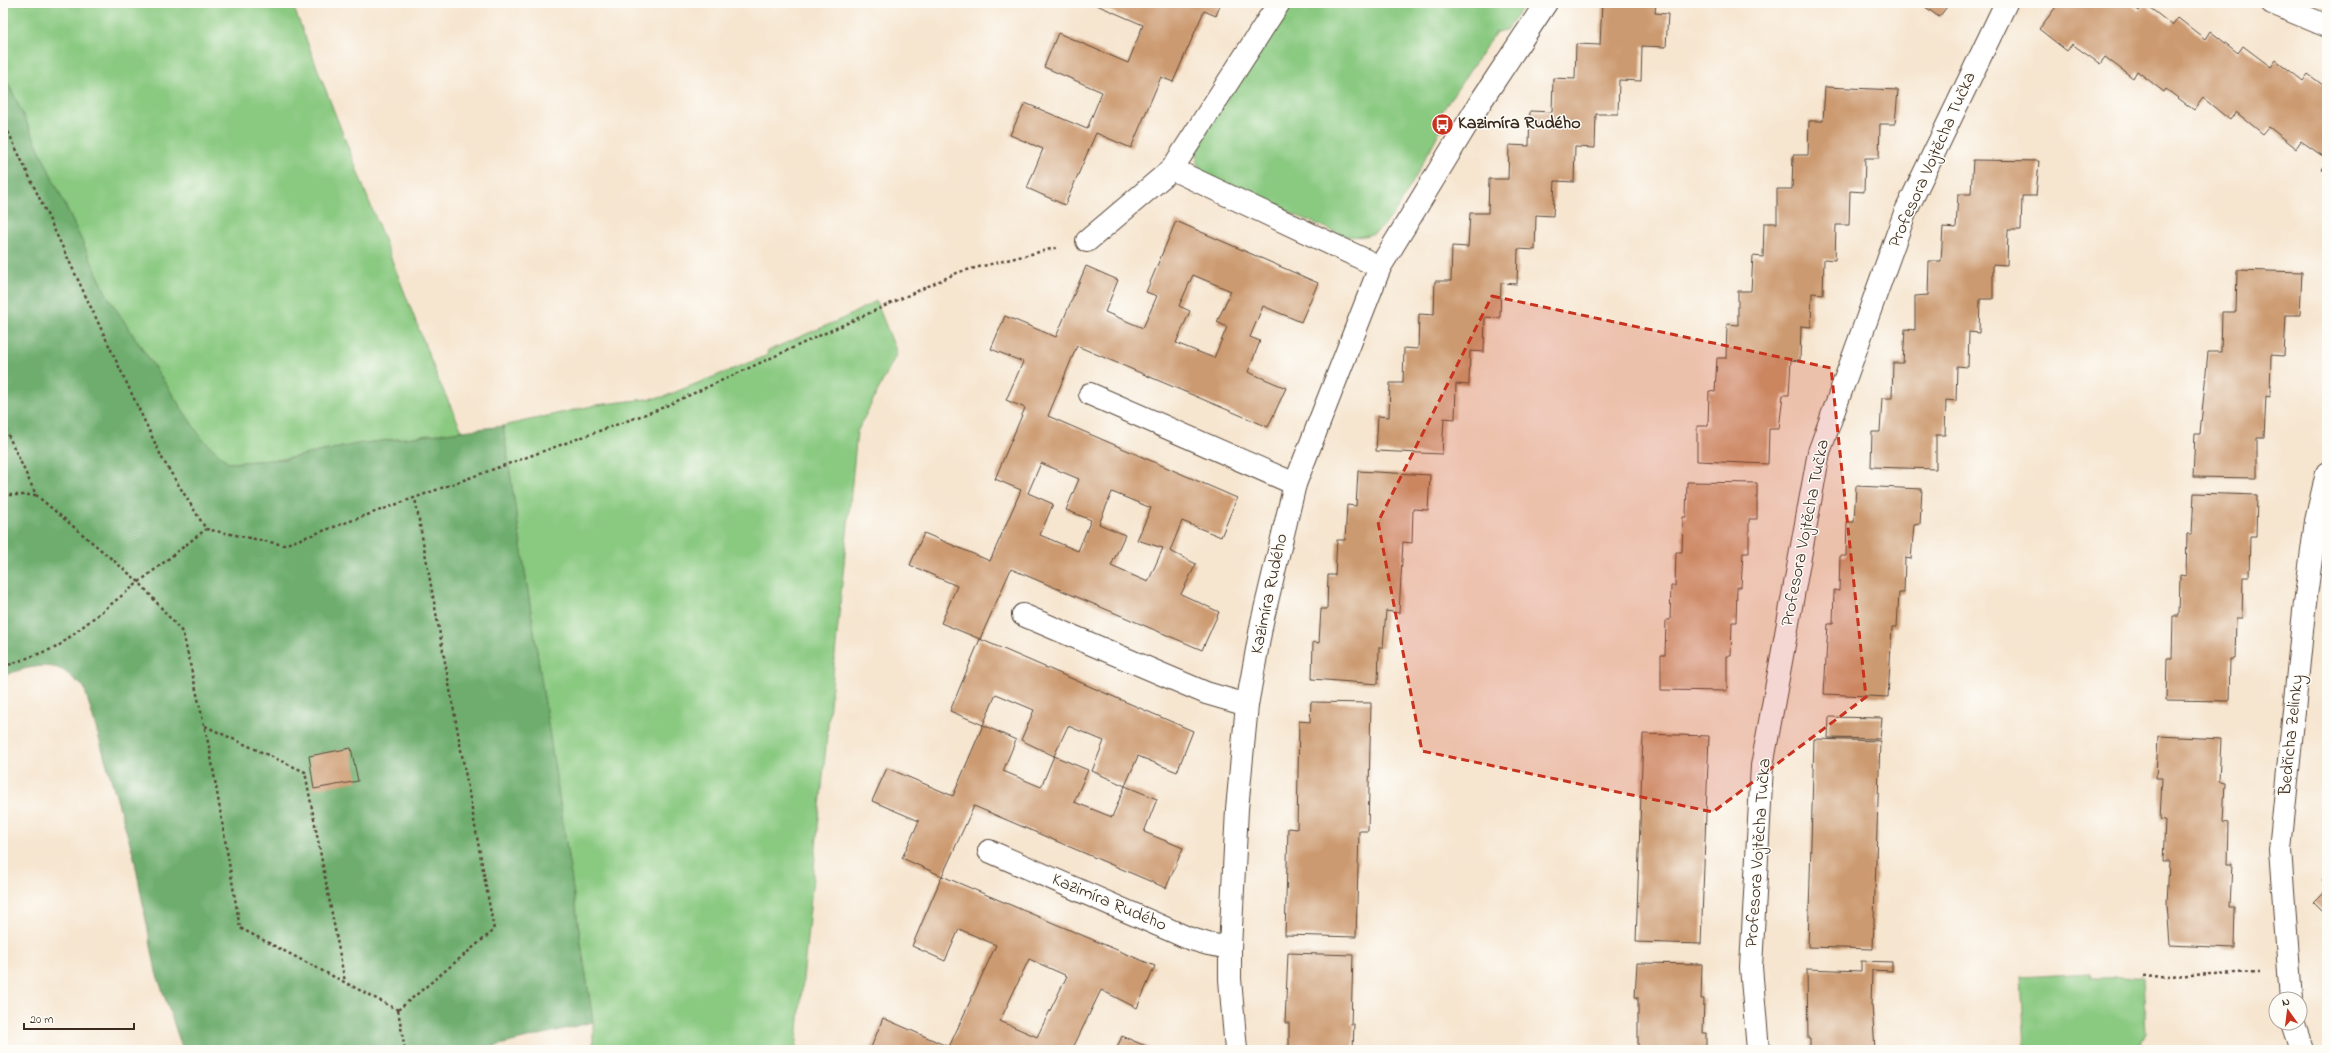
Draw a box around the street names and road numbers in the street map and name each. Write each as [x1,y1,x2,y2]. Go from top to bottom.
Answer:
street label: Profesora Vojtěcha Tučka [1882,68,1984,252]
street label: Profesora Vojtěcha Tučka [1775,437,1837,629]
street label: Kazimíra Rudého [1245,531,1295,657]
street label: Bedřicha Zelinky [2273,673,2311,798]
street label: Profesora Vojtěcha Tučka [1739,757,1779,949]
street label: Kazimíra Rudého [1048,867,1170,939]

